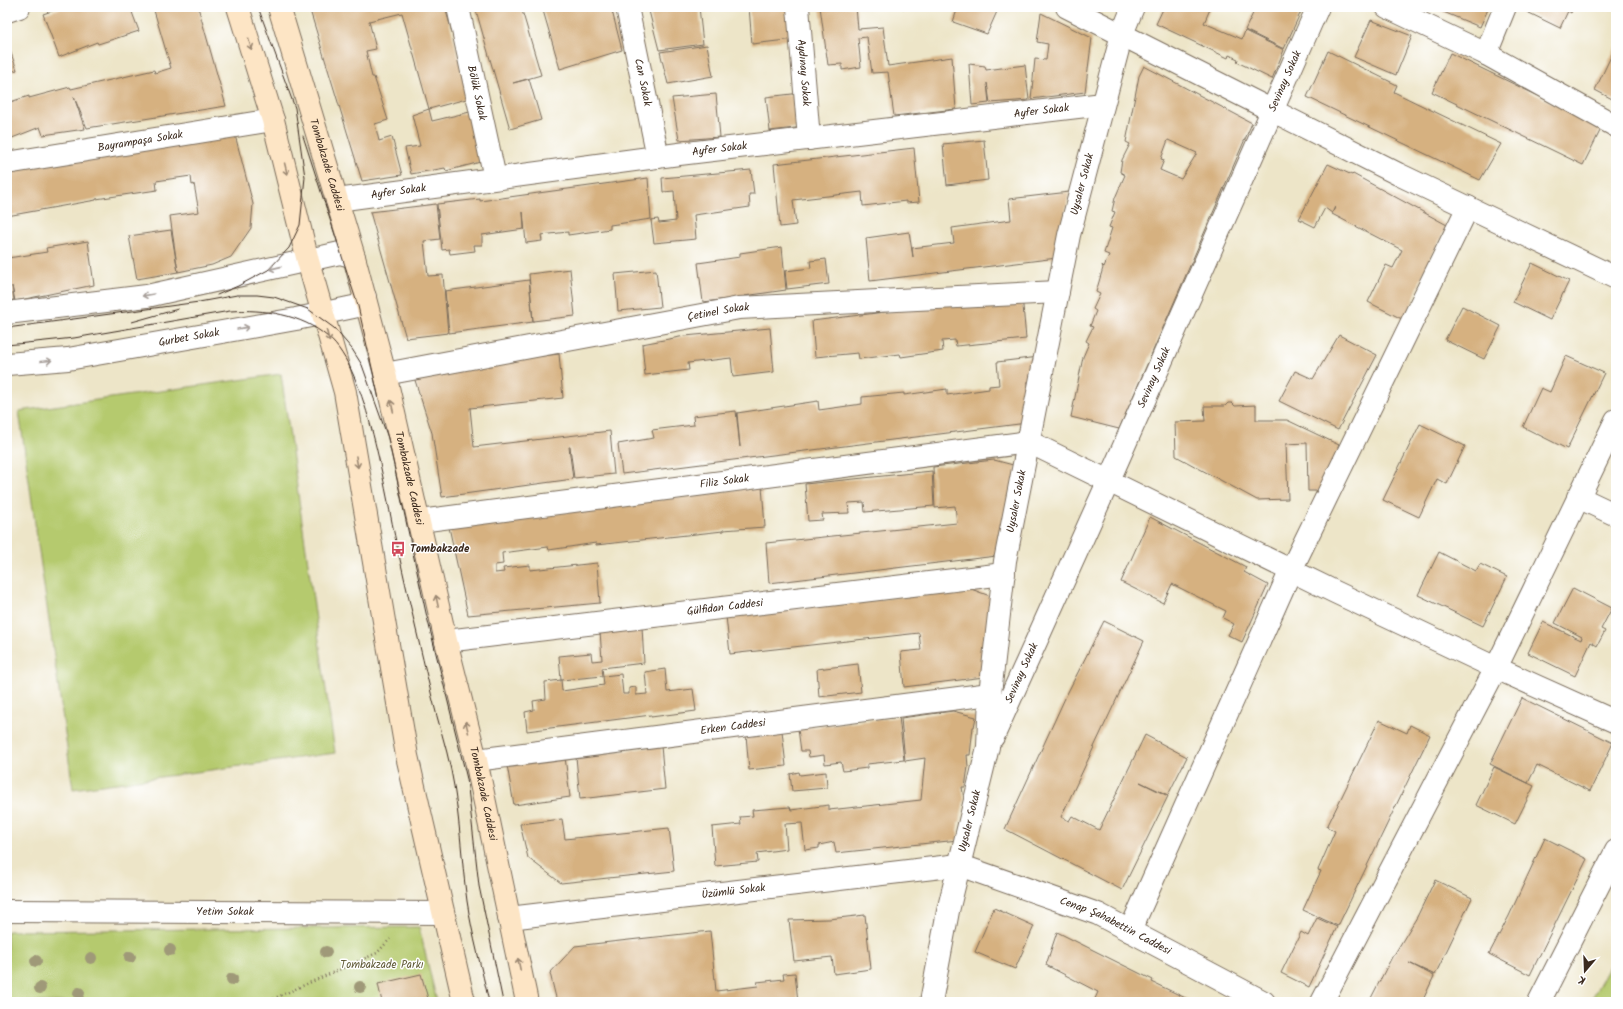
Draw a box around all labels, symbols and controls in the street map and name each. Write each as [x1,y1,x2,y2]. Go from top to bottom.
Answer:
one-way arrow [247,38,254,51]
street label: Aydınay Sokak [792,39,815,108]
street label: Sevinay Sokak [1264,47,1307,115]
street label: Can Sokak [629,57,656,109]
street label: Bölük Sokak [462,64,491,123]
street label: Ayfer Sokak [1013,99,1071,123]
street label: Tombakzade Caddesi [304,117,349,214]
street label: Bayrampaşa Sokak [96,126,185,157]
street label: Ayfer Sokak [691,137,749,161]
street label: Uysaler Sokak [1066,150,1099,217]
one-way arrow [283,162,290,175]
street label: Ayfer Sokak [370,179,428,204]
one-way arrow [269,265,282,272]
one-way arrow [142,292,155,300]
street label: Çetinel Sokak [686,298,751,326]
street label: Gurbet Sokak [157,323,222,352]
one-way arrow [236,324,249,332]
one-way arrow [325,329,332,342]
street label: Sevinay Sokak [1133,343,1176,411]
one-way arrow [39,358,52,365]
one-way arrow [388,400,396,413]
street label: Tombakzade Caddesi [389,430,428,527]
one-way arrow [353,456,361,469]
street label: Uysaler Sokak [1002,468,1032,534]
street label: Filiz Sokak [699,469,751,494]
bus stop icon: Tombakzade [389,540,407,558]
place label: Tombakzade [410,540,470,558]
street label: Gülfidan Caddesi [686,594,764,621]
one-way arrow [433,595,441,608]
street label: Sevinay Sokak [1000,639,1044,707]
street label: Erken Caddesi [699,714,767,740]
one-way arrow [463,721,471,734]
street label: Tombakzade Caddesi [464,745,502,843]
street label: Uysaler Sokak [954,787,986,854]
street label: Üzümlü Sokak [701,879,767,904]
street label: Cenap Şahabettin Caddesi [1057,892,1174,960]
street label: Yetim Sokak [196,903,255,921]
north arrow [1565,951,1605,991]
park label: Tombakzade Parkı [340,956,424,974]
one-way arrow [514,958,522,971]
text: K [1576,970,1588,989]

